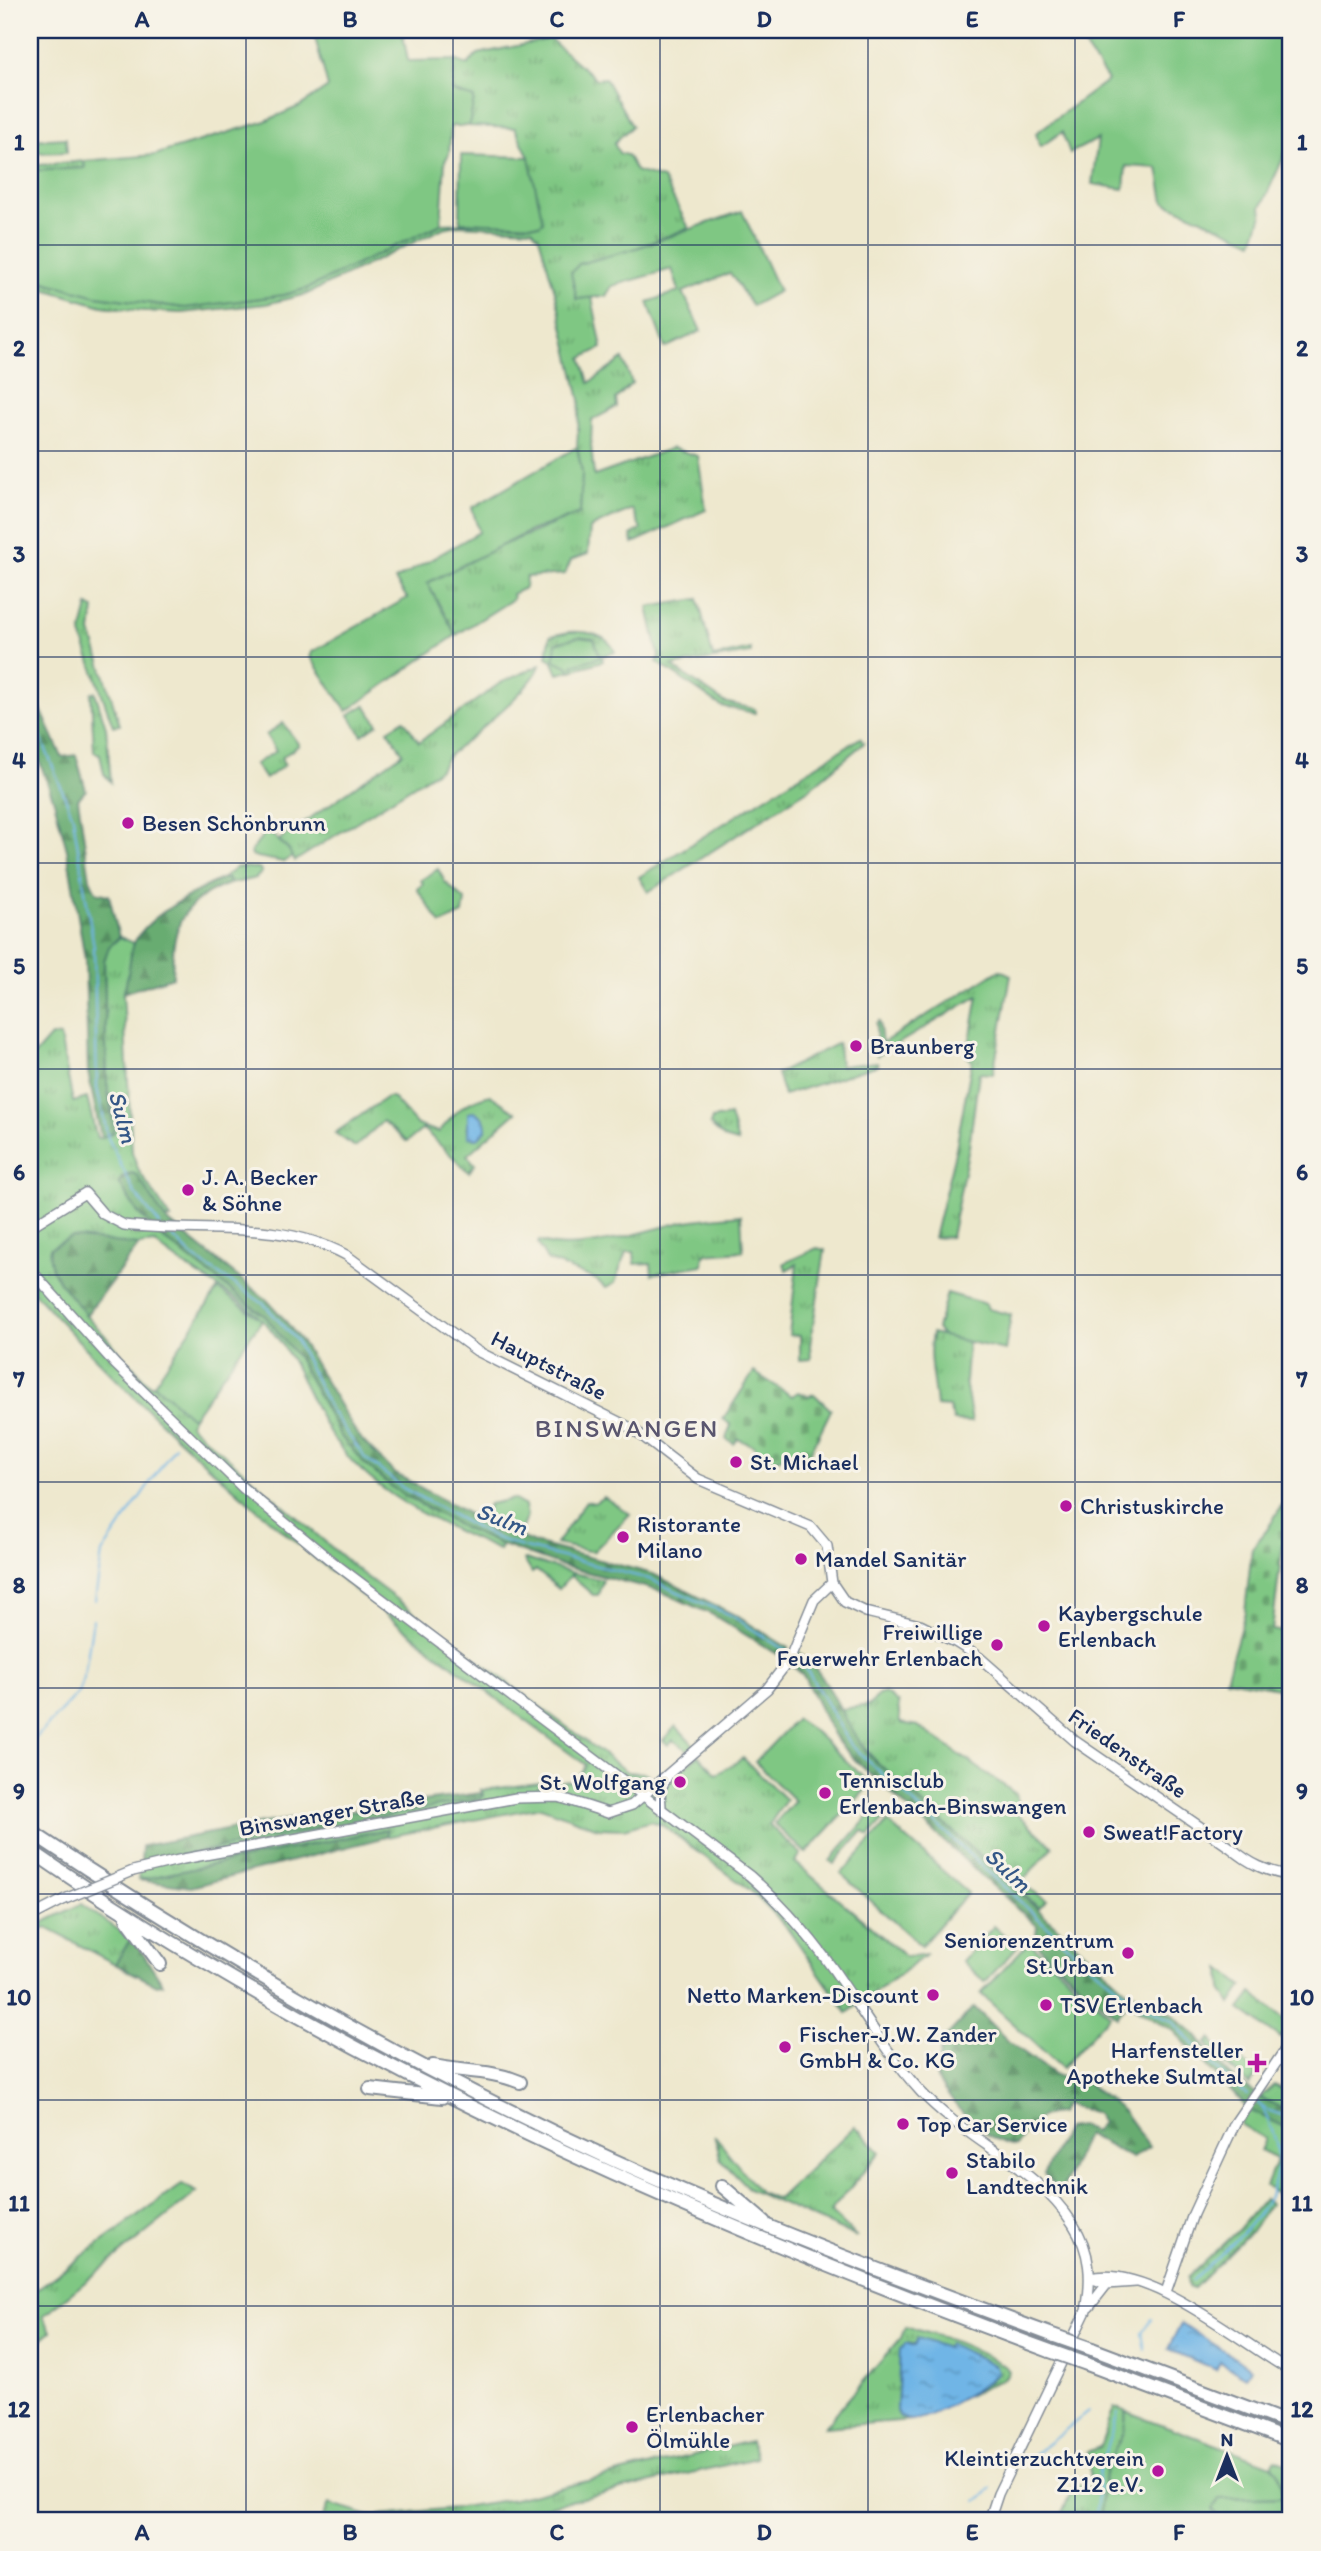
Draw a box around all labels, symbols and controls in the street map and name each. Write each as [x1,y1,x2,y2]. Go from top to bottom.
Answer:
text: A [134,5,150,33]
text: B [343,5,358,33]
text: C [550,5,565,33]
text: D [756,5,772,33]
text: E [966,5,979,33]
text: F [1173,5,1186,33]
text: 1 [14,128,25,156]
text: 1 [1297,128,1308,156]
text: 2 [13,334,26,362]
text: 2 [1296,334,1309,362]
text: 3 [13,540,26,568]
text: 3 [1296,540,1309,568]
text: 4 [12,746,26,774]
text: 4 [1295,746,1309,774]
place label: Besen Schönbrunn [142,809,326,837]
marker: Besen Schönbrunn [120,815,136,831]
text: 5 [13,952,25,980]
text: 5 [1296,952,1308,980]
place label: Braunberg [870,1032,975,1060]
marker: Braunberg [848,1038,864,1054]
water label: Sulm [103,1088,145,1147]
text: 6 [13,1158,25,1186]
text: 6 [1296,1158,1308,1186]
place label: J. A. Becker & Söhne [202,1163,318,1217]
marker: J. A. Becker & Söhne [180,1182,196,1198]
street label: Hauptstraße [487,1324,611,1406]
text: 7 [12,1365,25,1393]
text: 7 [1295,1365,1308,1393]
district label: BINSWANGEN [535,1412,719,1444]
place label: St. Michael [750,1448,859,1476]
marker: St. Michael [728,1454,744,1470]
place label: Christuskirche [1080,1492,1224,1520]
water label: Sulm [472,1496,533,1542]
marker: Christuskirche [1058,1498,1074,1514]
place label: Ristorante Milano [637,1510,741,1564]
marker: Ristorante Milano [615,1529,631,1545]
place label: Mandel Sanitär [815,1545,966,1573]
marker: Mandel Sanitär [793,1551,809,1567]
text: 8 [13,1571,26,1599]
text: 8 [1296,1571,1309,1599]
place label: Kaybergschule Erlenbach [1058,1599,1203,1653]
place label: Freiwillige Feuerwehr Erlenbach [777,1618,984,1672]
marker: Kaybergschule Erlenbach [1036,1618,1052,1634]
marker: Freiwillige Feuerwehr Erlenbach [989,1637,1005,1653]
street label: Friedenstraße [1063,1702,1193,1804]
place label: Tennisclub Erlenbach-Binswangen [839,1766,1067,1820]
place label: St. Wolfgang [540,1768,666,1796]
marker: St. Wolfgang [672,1774,688,1790]
text: 9 [13,1777,25,1805]
text: 9 [1296,1777,1308,1805]
street label: Binswanger Straße [237,1782,427,1842]
marker: Tennisclub Erlenbach-Binswangen [817,1785,833,1801]
place label: Sweat!Factory [1103,1818,1243,1846]
marker: Sweat!Factory [1081,1824,1097,1840]
water label: Sulm [979,1841,1038,1899]
place label: Seniorenzentrum St.Urban [944,1926,1114,1980]
marker: Seniorenzentrum St.Urban [1120,1945,1136,1961]
place label: Netto Marken-Discount [687,1981,919,2009]
text: 10 [7,1983,31,2011]
text: 10 [1290,1983,1314,2011]
marker: Netto Marken-Discount [925,1987,941,2003]
place label: TSV Erlenbach [1060,1991,1203,2019]
marker: TSV Erlenbach [1038,1997,1054,2013]
place label: Fischer-J.W. Zander GmbH & Co. KG [799,2020,997,2074]
place label: Harfensteller Apotheke Sulmtal [1066,2036,1243,2090]
marker: Fischer-J.W. Zander GmbH & Co. KG [777,2039,793,2055]
marker: Harfensteller Apotheke Sulmtal [1249,2055,1265,2071]
place label: Top Car Service [917,2110,1068,2138]
marker: Top Car Service [895,2116,911,2132]
place label: Stabilo Landtechnik [966,2146,1088,2200]
marker: Stabilo Landtechnik [944,2165,960,2181]
text: 11 [8,2189,30,2217]
text: 11 [1291,2189,1313,2217]
text: 12 [8,2395,31,2423]
text: 12 [1291,2395,1314,2423]
place label: Erlenbacher Ölmühle [646,2400,764,2454]
marker: Erlenbacher Ölmühle [624,2419,640,2435]
north arrow [1192,2422,1262,2492]
text: N [1221,2428,1233,2451]
place label: Kleintierzuchtverein Z112 e.V. [944,2444,1144,2498]
marker: Kleintierzuchtverein Z112 e.V. [1150,2463,1166,2479]
text: A [134,2518,150,2546]
text: B [343,2518,358,2546]
text: C [550,2518,565,2546]
text: D [756,2518,772,2546]
text: E [966,2518,979,2546]
text: F [1173,2518,1186,2546]

